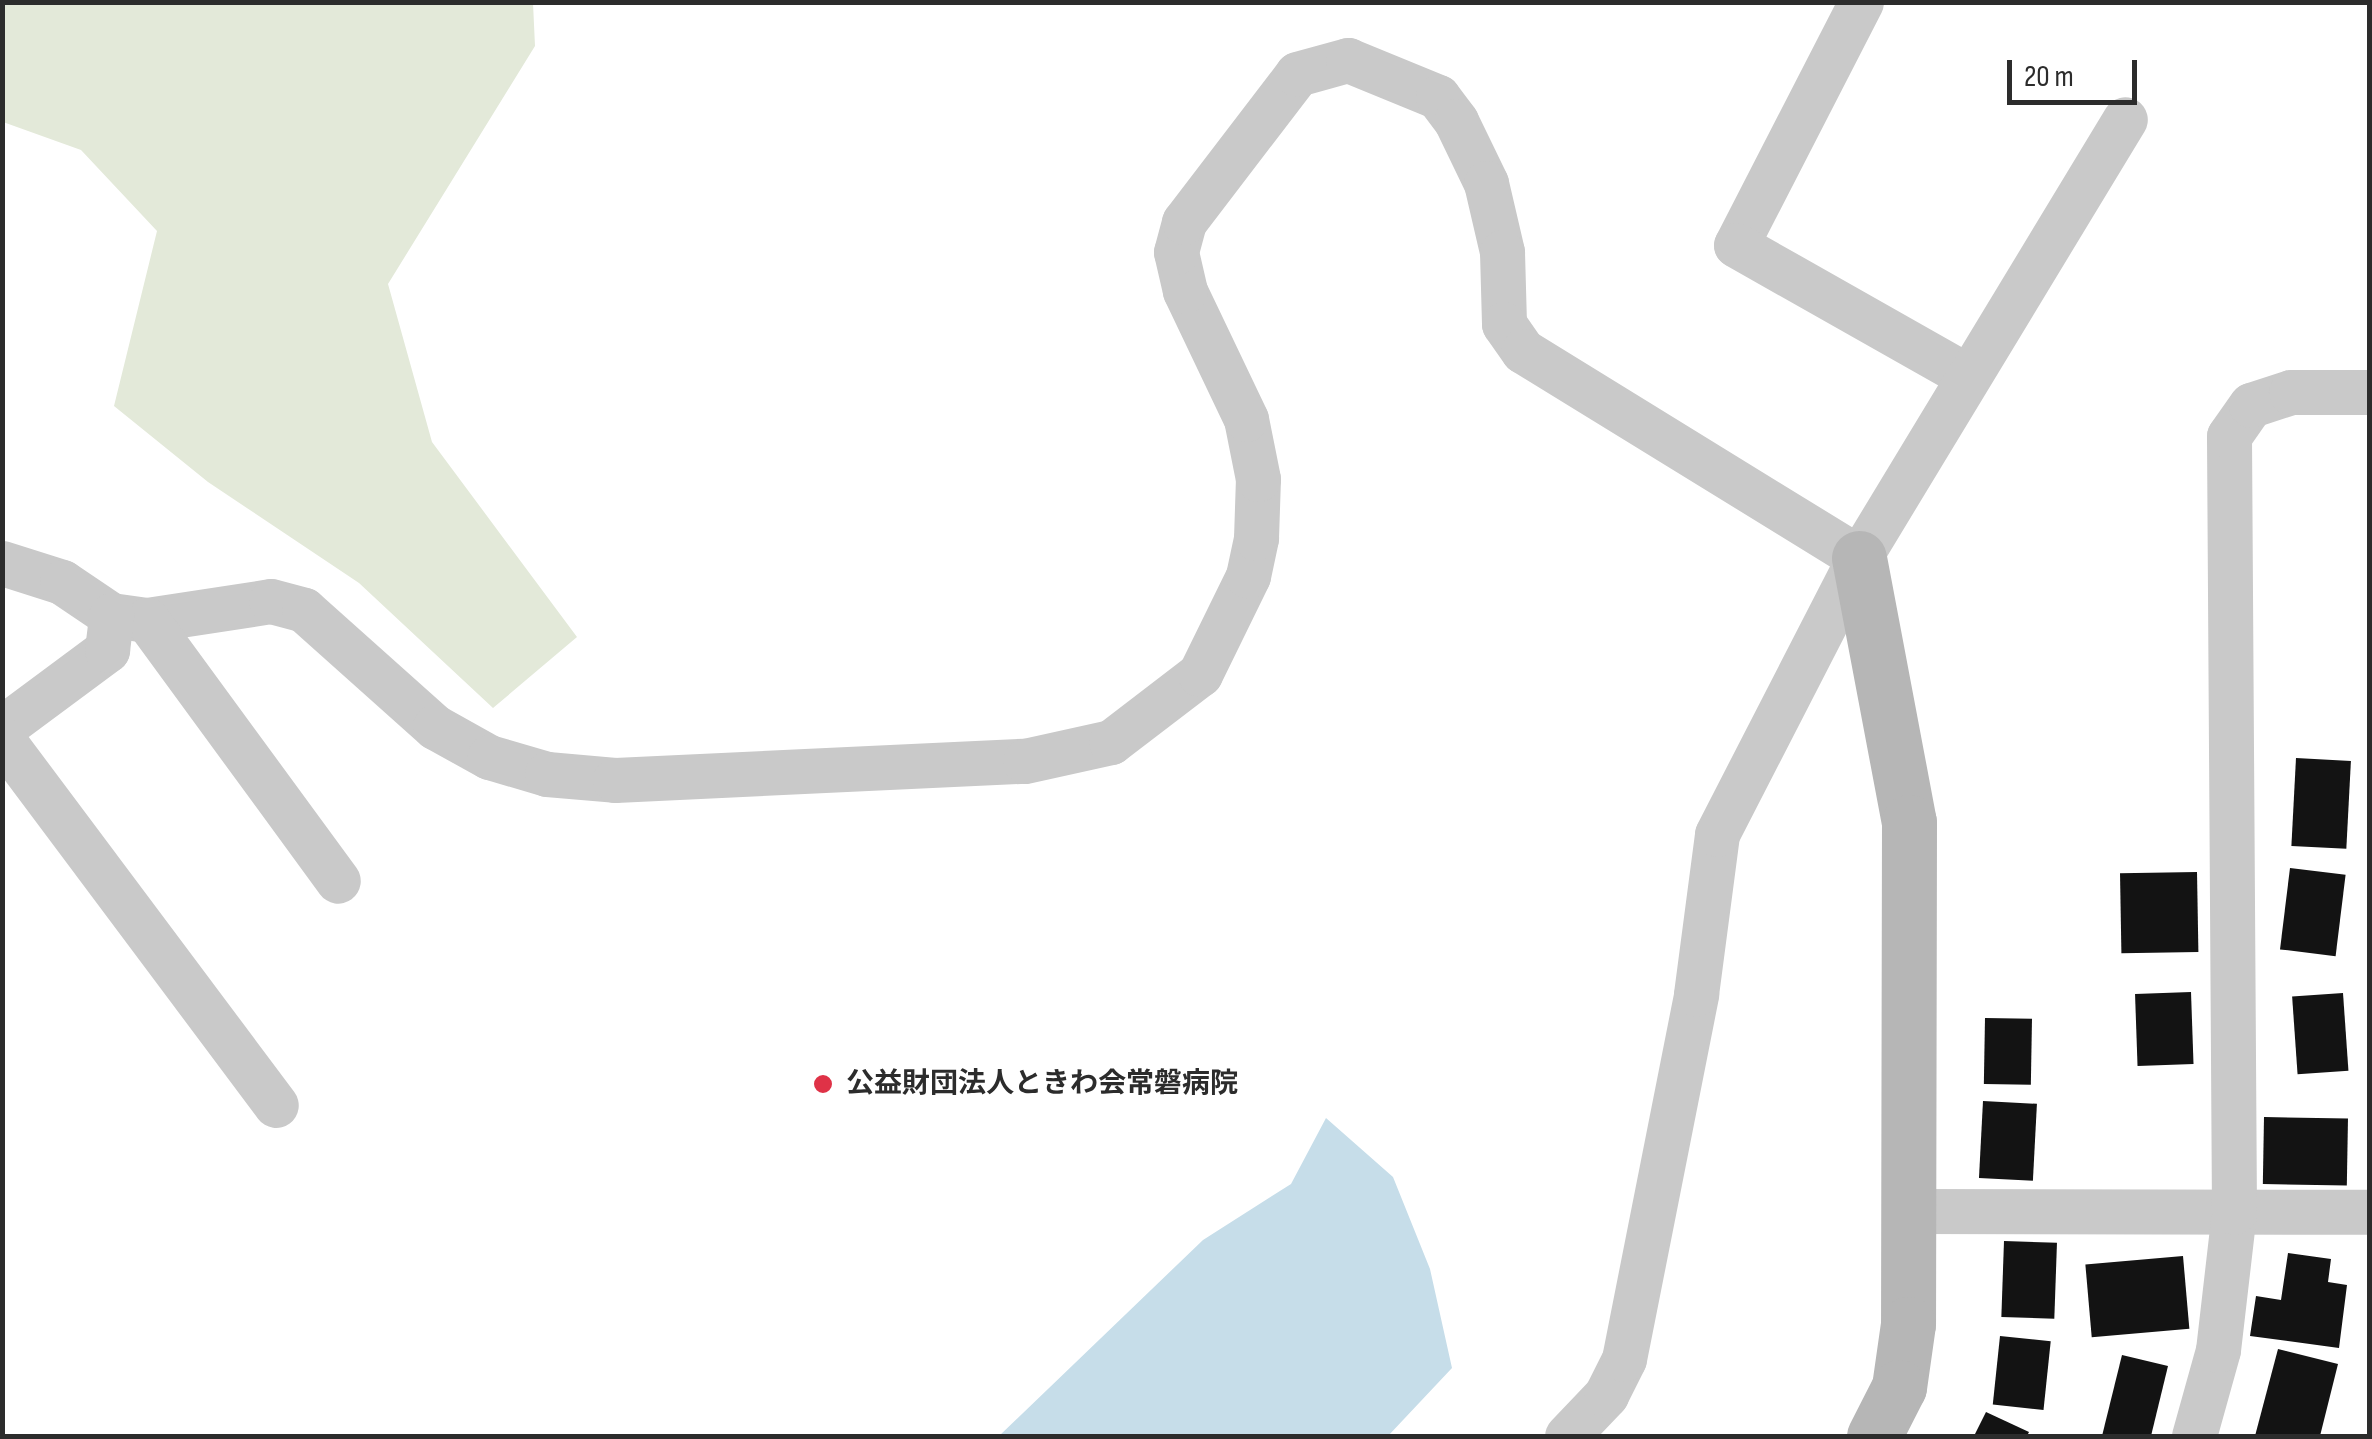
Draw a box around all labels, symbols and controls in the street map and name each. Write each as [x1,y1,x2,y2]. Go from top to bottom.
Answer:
scale bar [2012,40,2142,102]
text: 20 m [2024,59,2074,95]
place label: 公益財団法人ときわ会常磐病院 [846,1067,1238,1101]
marker: 公益財団法人ときわ会常磐病院 [810,1071,836,1097]

